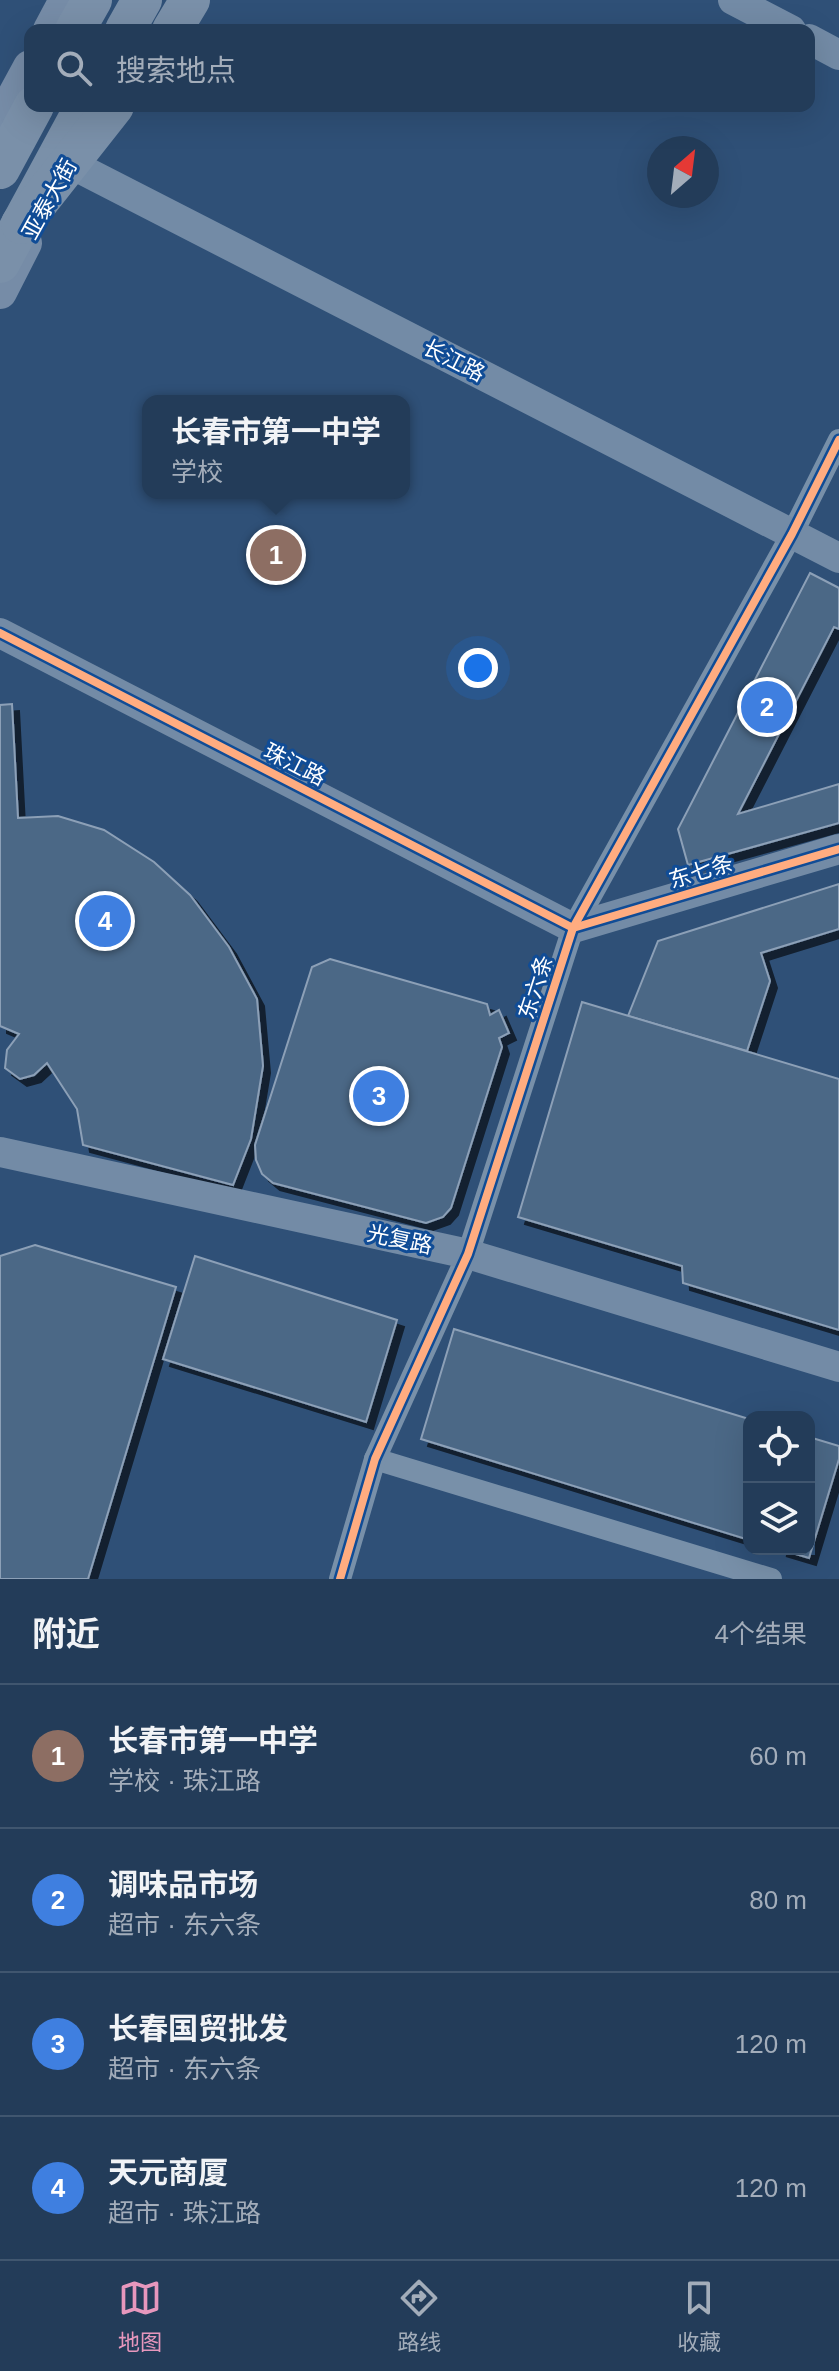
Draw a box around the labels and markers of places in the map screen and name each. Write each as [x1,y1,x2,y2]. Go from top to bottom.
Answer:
pin: 1 [250,525,302,585]
pin: 2 [741,677,793,737]
pin: 4 [79,891,131,951]
pin: 3 [353,1066,405,1126]

